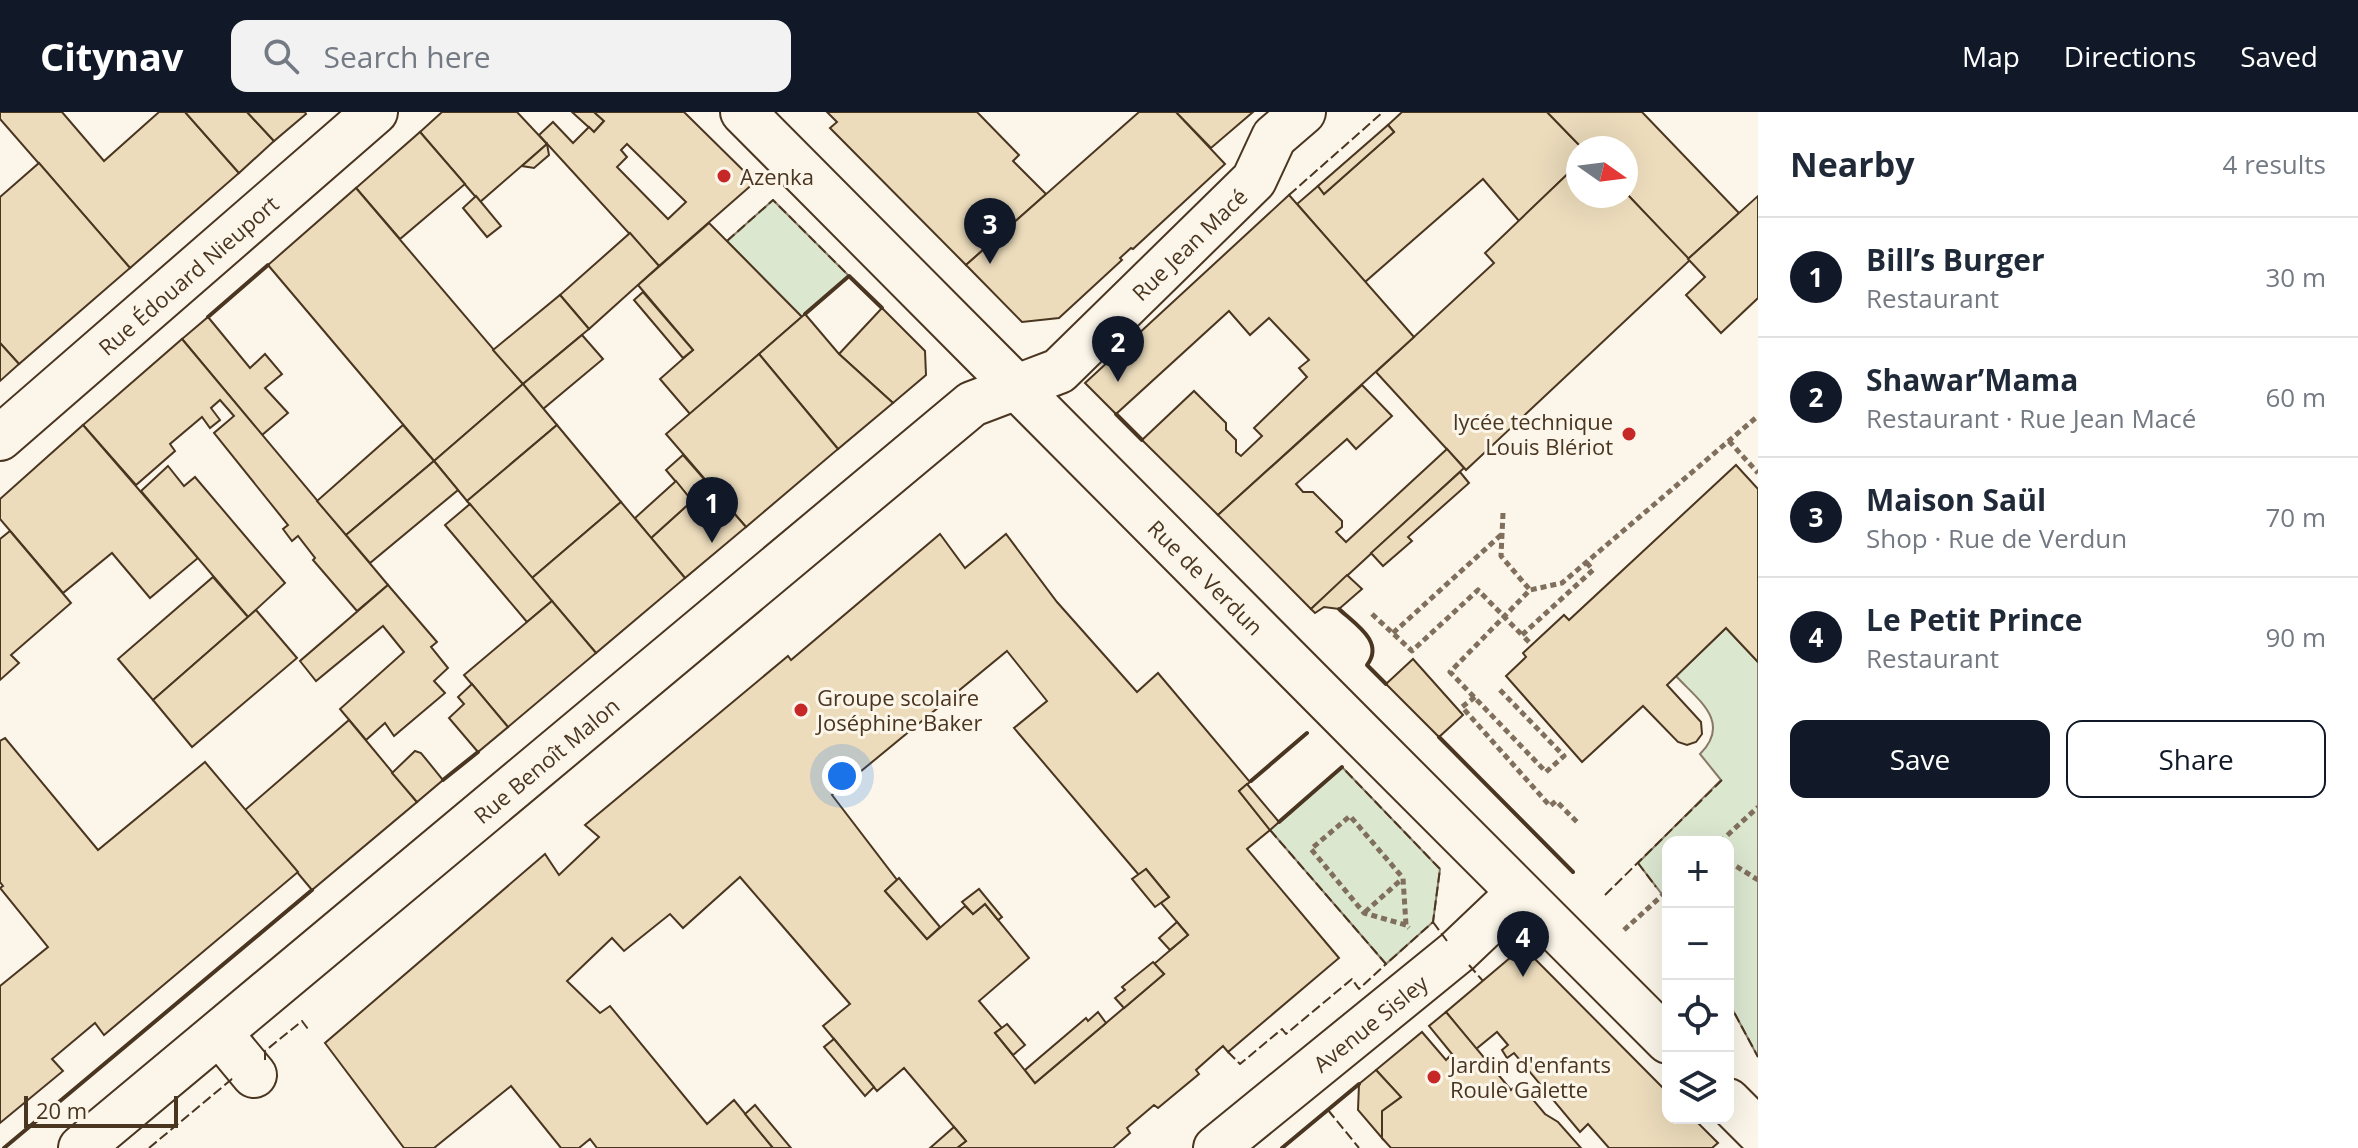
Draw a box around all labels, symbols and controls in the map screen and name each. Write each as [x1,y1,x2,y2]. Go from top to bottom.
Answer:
search box [231,20,791,92]
text: Citynav [40,30,183,82]
icon: search [259,34,303,78]
text: Search here [323,36,491,77]
text: Map [1962,37,2020,75]
text: Directions [2064,37,2196,75]
text: Saved [2240,37,2318,75]
north arrow [1566,136,1638,208]
text: Nearby [1790,141,1915,187]
text: 4 results [2223,146,2326,182]
place label: Azenka [740,161,814,191]
marker: Azenka [715,167,733,185]
street label: Rue Jean Macé [1125,181,1253,307]
street label: Rue Édouard Nieuport [92,188,285,362]
pin: 3 [964,198,1016,264]
text: Bill’s Burger [1866,239,2045,280]
text: 1 [1809,259,1823,295]
text: 30 m [2265,259,2326,295]
text: Restaurant [1866,280,1999,316]
pin: 2 [1092,316,1144,382]
text: Shawar’Mama [1866,359,2078,400]
text: 2 [1809,379,1823,415]
text: 60 m [2265,379,2326,415]
text: Restaurant · Rue Jean Macé [1866,400,2196,436]
place label: lycée technique Louis Blériot [1453,406,1613,461]
marker: lycée technique Louis Blériot [1620,425,1638,443]
pin: 1 [686,477,738,543]
text: Maison Saül [1866,479,2046,520]
text: 3 [1809,499,1823,535]
text: 70 m [2265,499,2326,535]
street label: Rue de Verdun [1142,513,1270,641]
text: Shop · Rue de Verdun [1866,520,2127,556]
text: Le Petit Prince [1866,599,2083,640]
text: 4 [1809,619,1823,655]
text: 90 m [2265,619,2326,655]
text: Restaurant [1866,640,1999,676]
place label: Groupe scolaire Joséphine Baker [815,682,982,737]
street label: Rue Benoît Malon [467,690,625,830]
marker: Groupe scolaire Joséphine Baker [792,701,810,719]
button: Save [1790,720,2050,798]
button: Share [2066,720,2326,798]
your location [822,756,862,796]
map controls [1662,836,1734,1124]
button: + [1662,836,1734,908]
button: − [1662,908,1734,980]
pin: 4 [1497,911,1549,977]
street label: Avenue Sisley [1306,967,1434,1079]
button: locate [1662,980,1734,1052]
place label: Jardin d'enfants Roule Galette [1448,1049,1611,1104]
button: layers [1662,1052,1734,1124]
marker: Jardin d'enfants Roule Galette [1425,1068,1443,1086]
scale bar [24,1092,178,1128]
text: 20 m [36,1095,87,1125]

